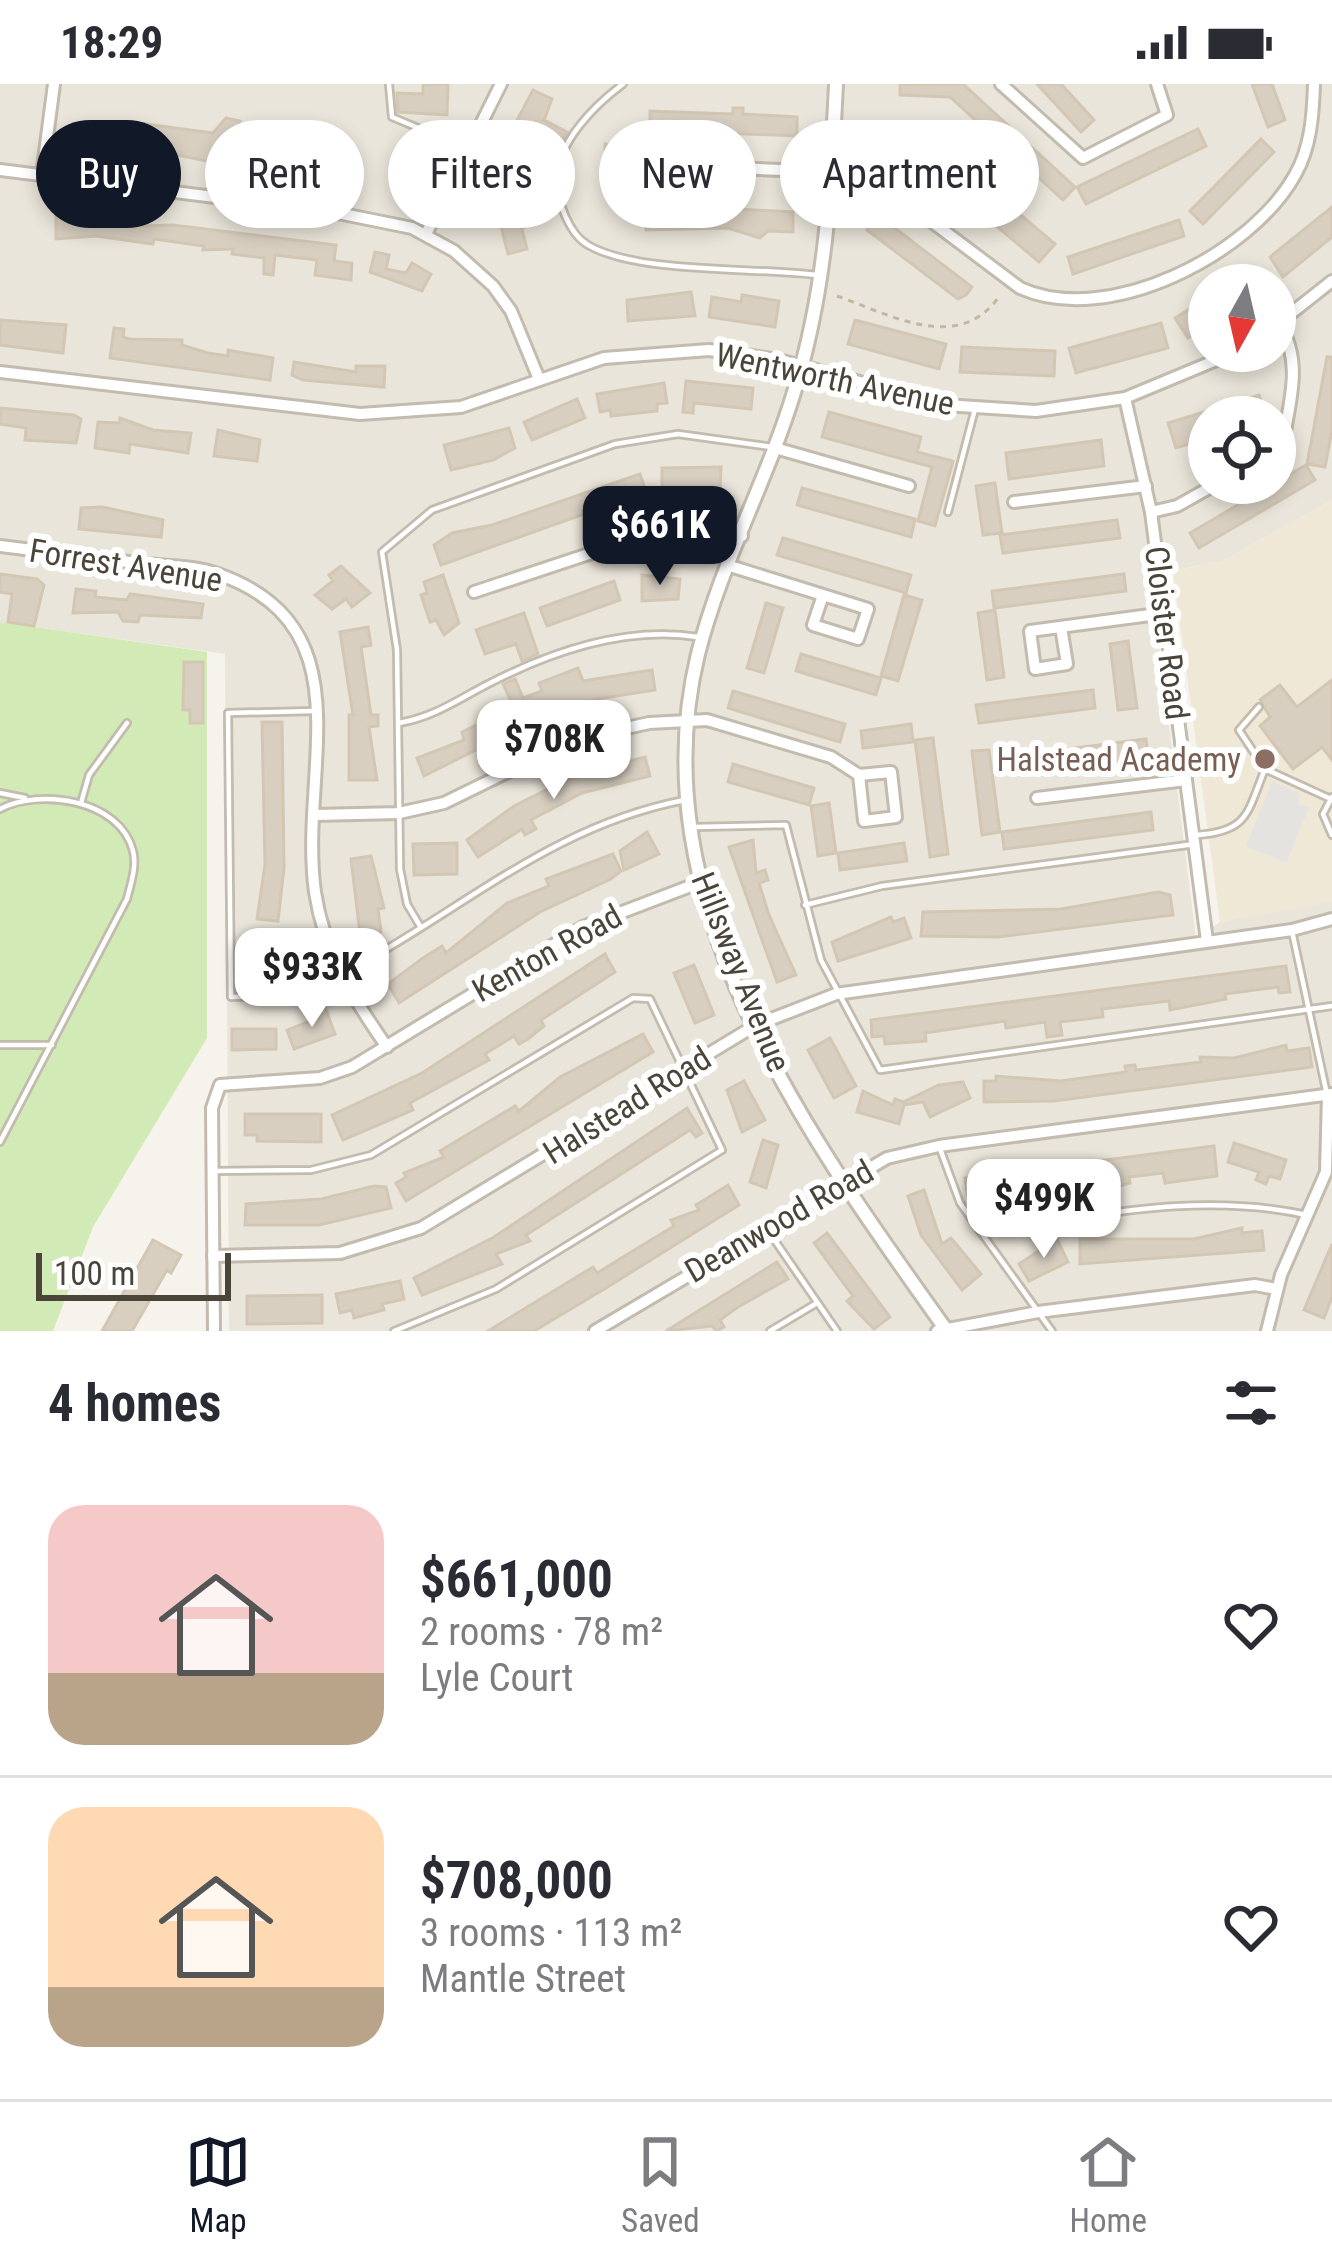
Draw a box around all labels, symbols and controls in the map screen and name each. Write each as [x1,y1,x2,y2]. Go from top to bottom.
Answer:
text: 18:29 [60,16,163,69]
chip: Buy [36,120,181,228]
chip: Rent [205,120,364,228]
chip: Filters [388,120,575,228]
chip: New [599,120,756,228]
chip: Apartment [780,120,1039,228]
north arrow [1188,264,1296,372]
map controls [1188,264,1296,504]
street label: Wentworth Avenue [712,335,958,423]
button: locate [1188,396,1296,504]
pin: $661K [576,486,744,588]
text: $661K [610,502,710,548]
street label: Forrest Avenue [27,531,225,599]
street label: Cloister Road [1137,544,1197,722]
pin: $708K [470,700,638,802]
text: $708K [504,716,604,762]
place label: Halstead Academy [997,740,1241,779]
marker: Halstead Academy [1252,746,1278,772]
street label: Hillsway Avenue [683,867,799,1077]
street label: Kenton Road [465,896,629,1010]
pin: $933K [228,928,396,1030]
text: $933K [262,944,362,990]
street label: Halstead Road [536,1038,718,1172]
street label: Deanwood Road [678,1151,880,1291]
pin: $499K [960,1159,1128,1261]
text: $499K [994,1175,1094,1221]
scale bar [36,1247,231,1300]
text: 100 m [54,1254,135,1293]
icon: filters [1218,1370,1284,1436]
text: 4 homes [48,1374,221,1433]
text: $661,000 [420,1550,613,1609]
icon: home [144,1553,288,1697]
icon: heart [1218,1592,1284,1658]
text: 2 rooms · 78 m² [420,1609,663,1655]
text: Lyle Court [420,1655,573,1701]
text: $708,000 [420,1851,613,1910]
icon: home [144,1855,288,1999]
icon: heart [1218,1894,1284,1960]
text: 3 rooms · 113 m² [420,1910,682,1956]
text: Mantle Street [420,1956,626,2002]
tab: Map [185,2129,251,2240]
tab: Saved [621,2129,700,2240]
tab: Home [1070,2129,1147,2240]

